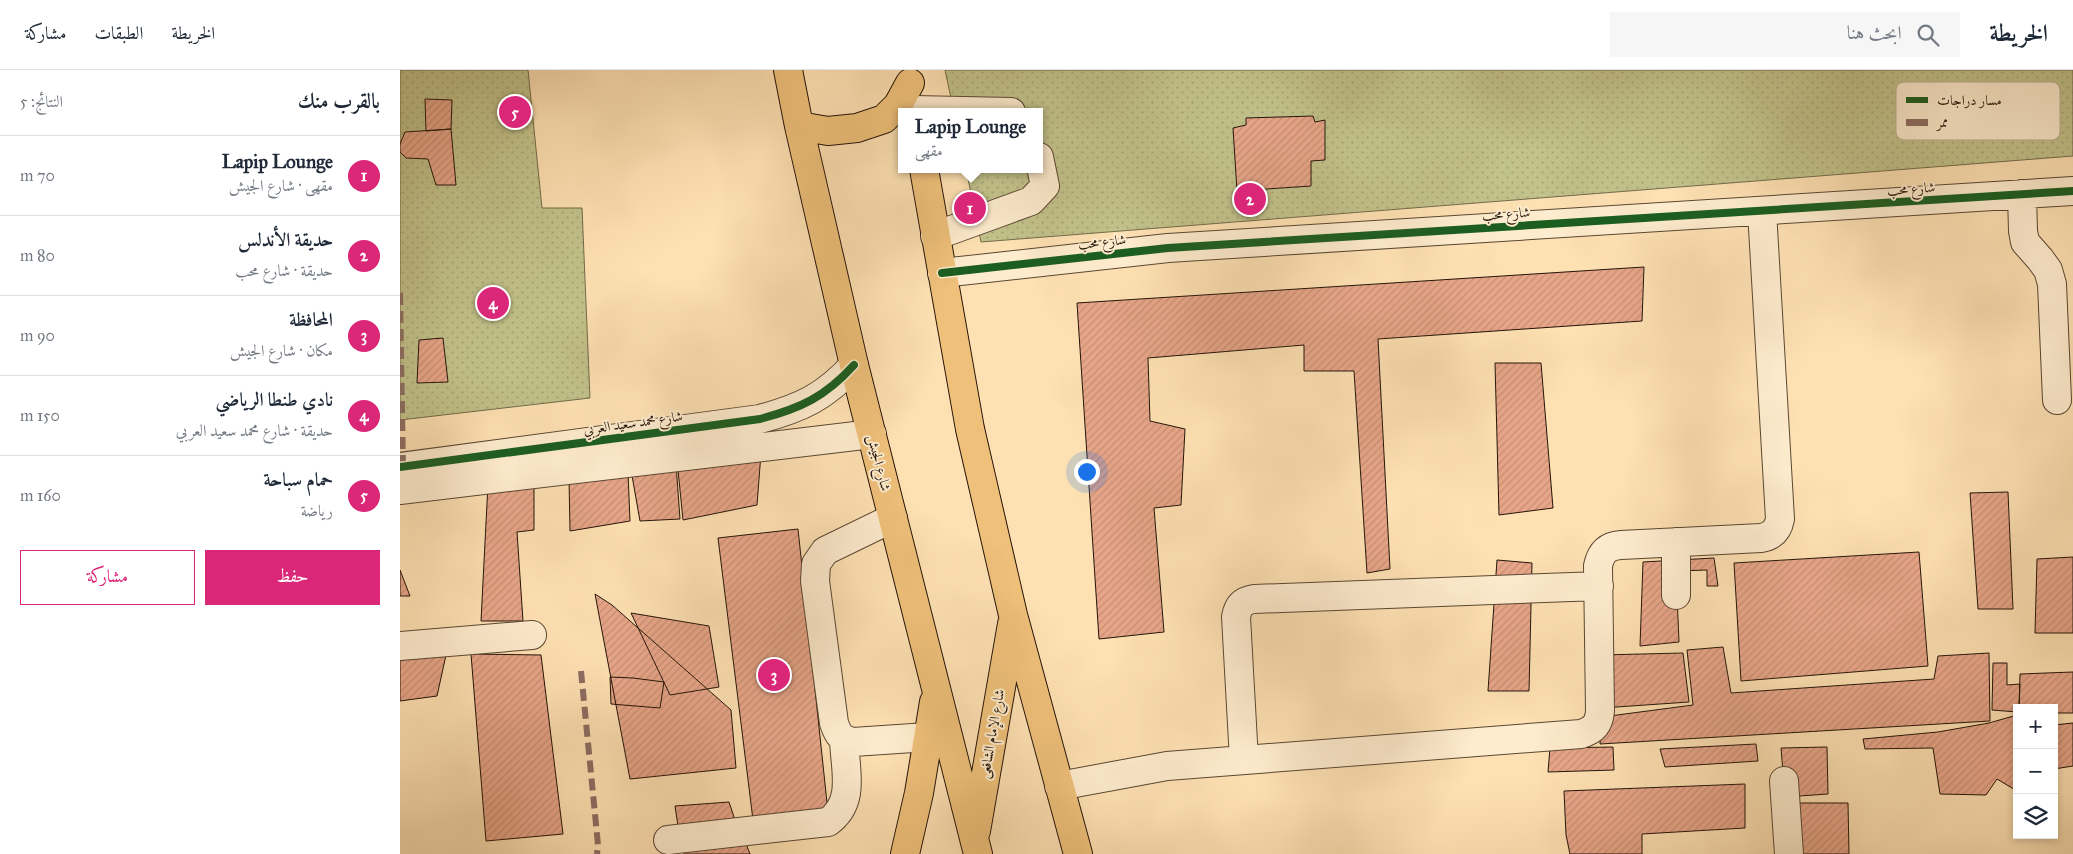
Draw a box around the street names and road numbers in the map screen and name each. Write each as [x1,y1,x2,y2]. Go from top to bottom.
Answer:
street label: شارع محب [1886,179,1936,202]
street label: شارع محب [1481,204,1531,227]
street label: شارع محب [1077,231,1127,256]
street label: شارع محمد سعيد العربي [582,408,684,441]
street label: شارع الجيش [861,433,894,494]
street label: شارع الإمام الشافعى [976,688,1012,781]

